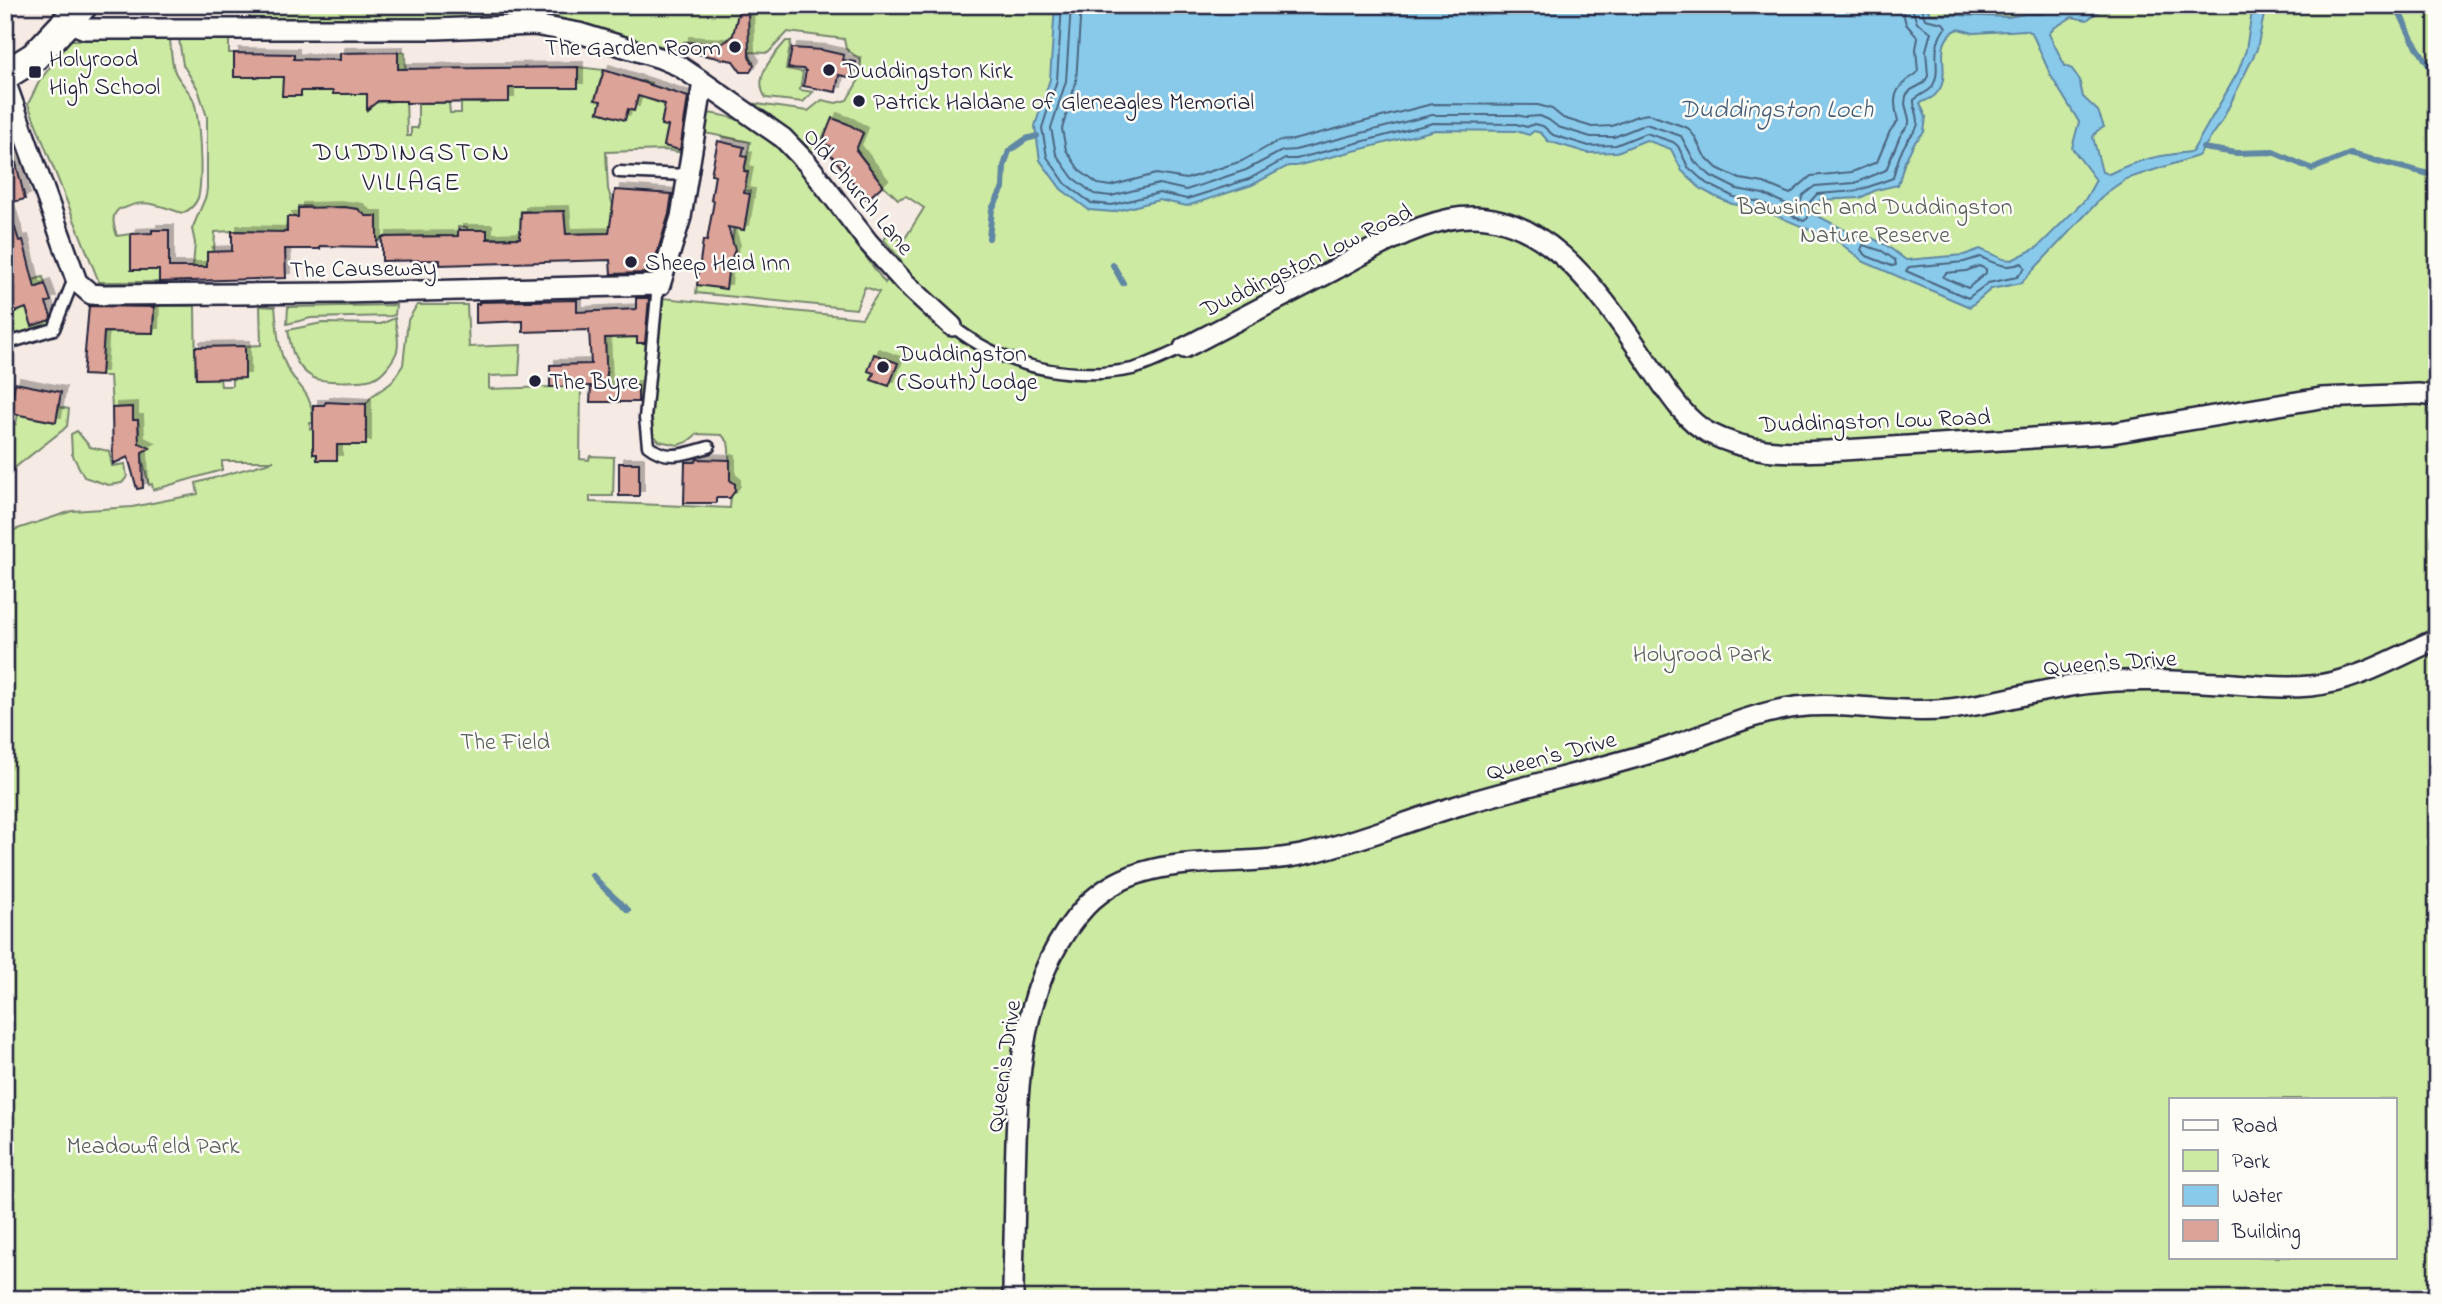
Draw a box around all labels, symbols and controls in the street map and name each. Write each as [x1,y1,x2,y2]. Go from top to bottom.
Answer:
place label: The Garden Room [545,32,721,67]
marker: The Garden Room [727,39,743,55]
place label: Holyrood High School [49,43,160,106]
place label: Duddingston Kirk [842,55,1013,90]
marker: Duddingston Kirk [821,62,837,78]
marker: Holyrood High School [27,64,43,80]
place label: Patrick Haldane of Gleneagles Memorial [873,86,1254,121]
water label: Duddingston Loch [1679,92,1874,130]
marker: Patrick Haldane of Gleneagles Memorial [851,93,867,109]
street label: Old Church Lane [793,121,921,264]
district label: DUDDINGSTON VILLAGE [312,135,511,203]
park label: Bawsinch and Duddingston Nature Reserve [1736,191,2013,254]
street label: Duddingston Low Road [1195,196,1419,329]
place label: Sheep Heid Inn [645,247,790,282]
street label: The Causeway [289,252,437,290]
marker: Sheep Heid Inn [623,254,639,270]
place label: Duddingston (South) Lodge [896,338,1038,401]
marker: Duddingston (South) Lodge [875,359,891,375]
place label: The Byre [549,366,639,402]
marker: The Byre [527,373,543,389]
street label: Duddingston Low Road [1758,401,1992,444]
park label: Holyrood Park [1633,638,1772,674]
street label: Queen's Drive [2042,642,2178,687]
street label: Queen's Drive [1483,723,1621,792]
park label: The Field [460,726,551,761]
street label: Queen's Drive [979,998,1032,1135]
legend [2169,1098,2396,1258]
text: Road [2232,1112,2278,1142]
park label: Meadowfield Park [66,1130,240,1165]
text: Park [2232,1148,2271,1178]
text: Water [2232,1182,2283,1212]
text: Building [2231,1218,2301,1250]

